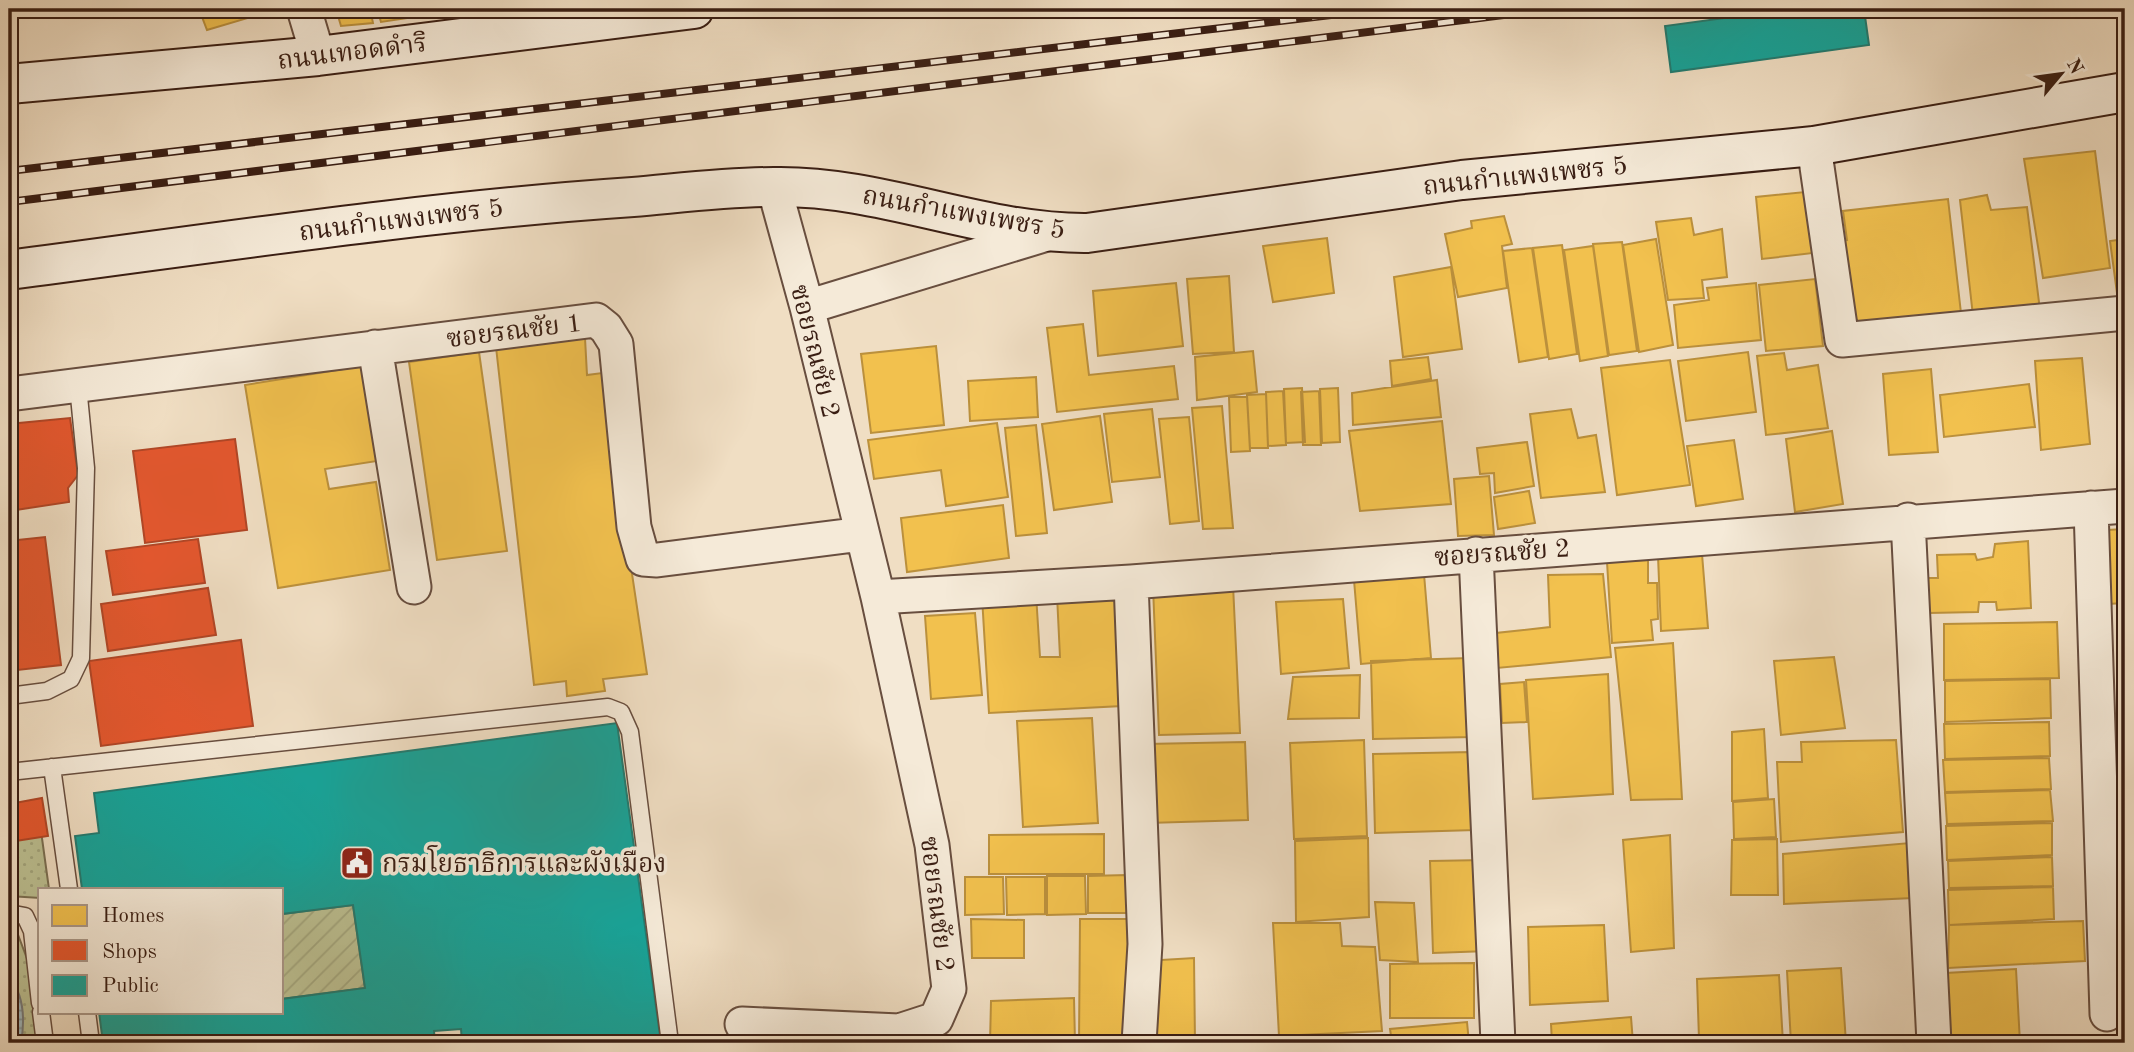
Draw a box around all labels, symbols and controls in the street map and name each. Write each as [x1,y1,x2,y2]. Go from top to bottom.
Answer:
street label: ถนนเทอดดำริ [276,29,428,75]
north arrow [2025,38,2096,108]
text: N [2062,56,2086,78]
street label: ถนนกำแพงเพชร 5 [1421,151,1629,201]
street label: ถนนกำแพงเพชร 5 [860,181,1067,245]
street label: ถนนกำแพงเพชร 5 [297,194,505,246]
street label: ซอยรณชัย 2 [785,282,845,421]
street label: ซอยรณชัย 1 [445,309,583,353]
street label: ซอยรณชัย 2 [1433,534,1571,572]
street label: ซอยรณชัย 2 [915,835,959,973]
public building icon: กรมโยธาธิการและผังเมือง [338,844,376,882]
place label: กรมโยธาธิการและผังเมือง [382,845,666,878]
legend [38,888,284,1014]
text: Homes [102,906,164,927]
text: Shops [102,942,157,963]
text: Public [102,976,159,997]

